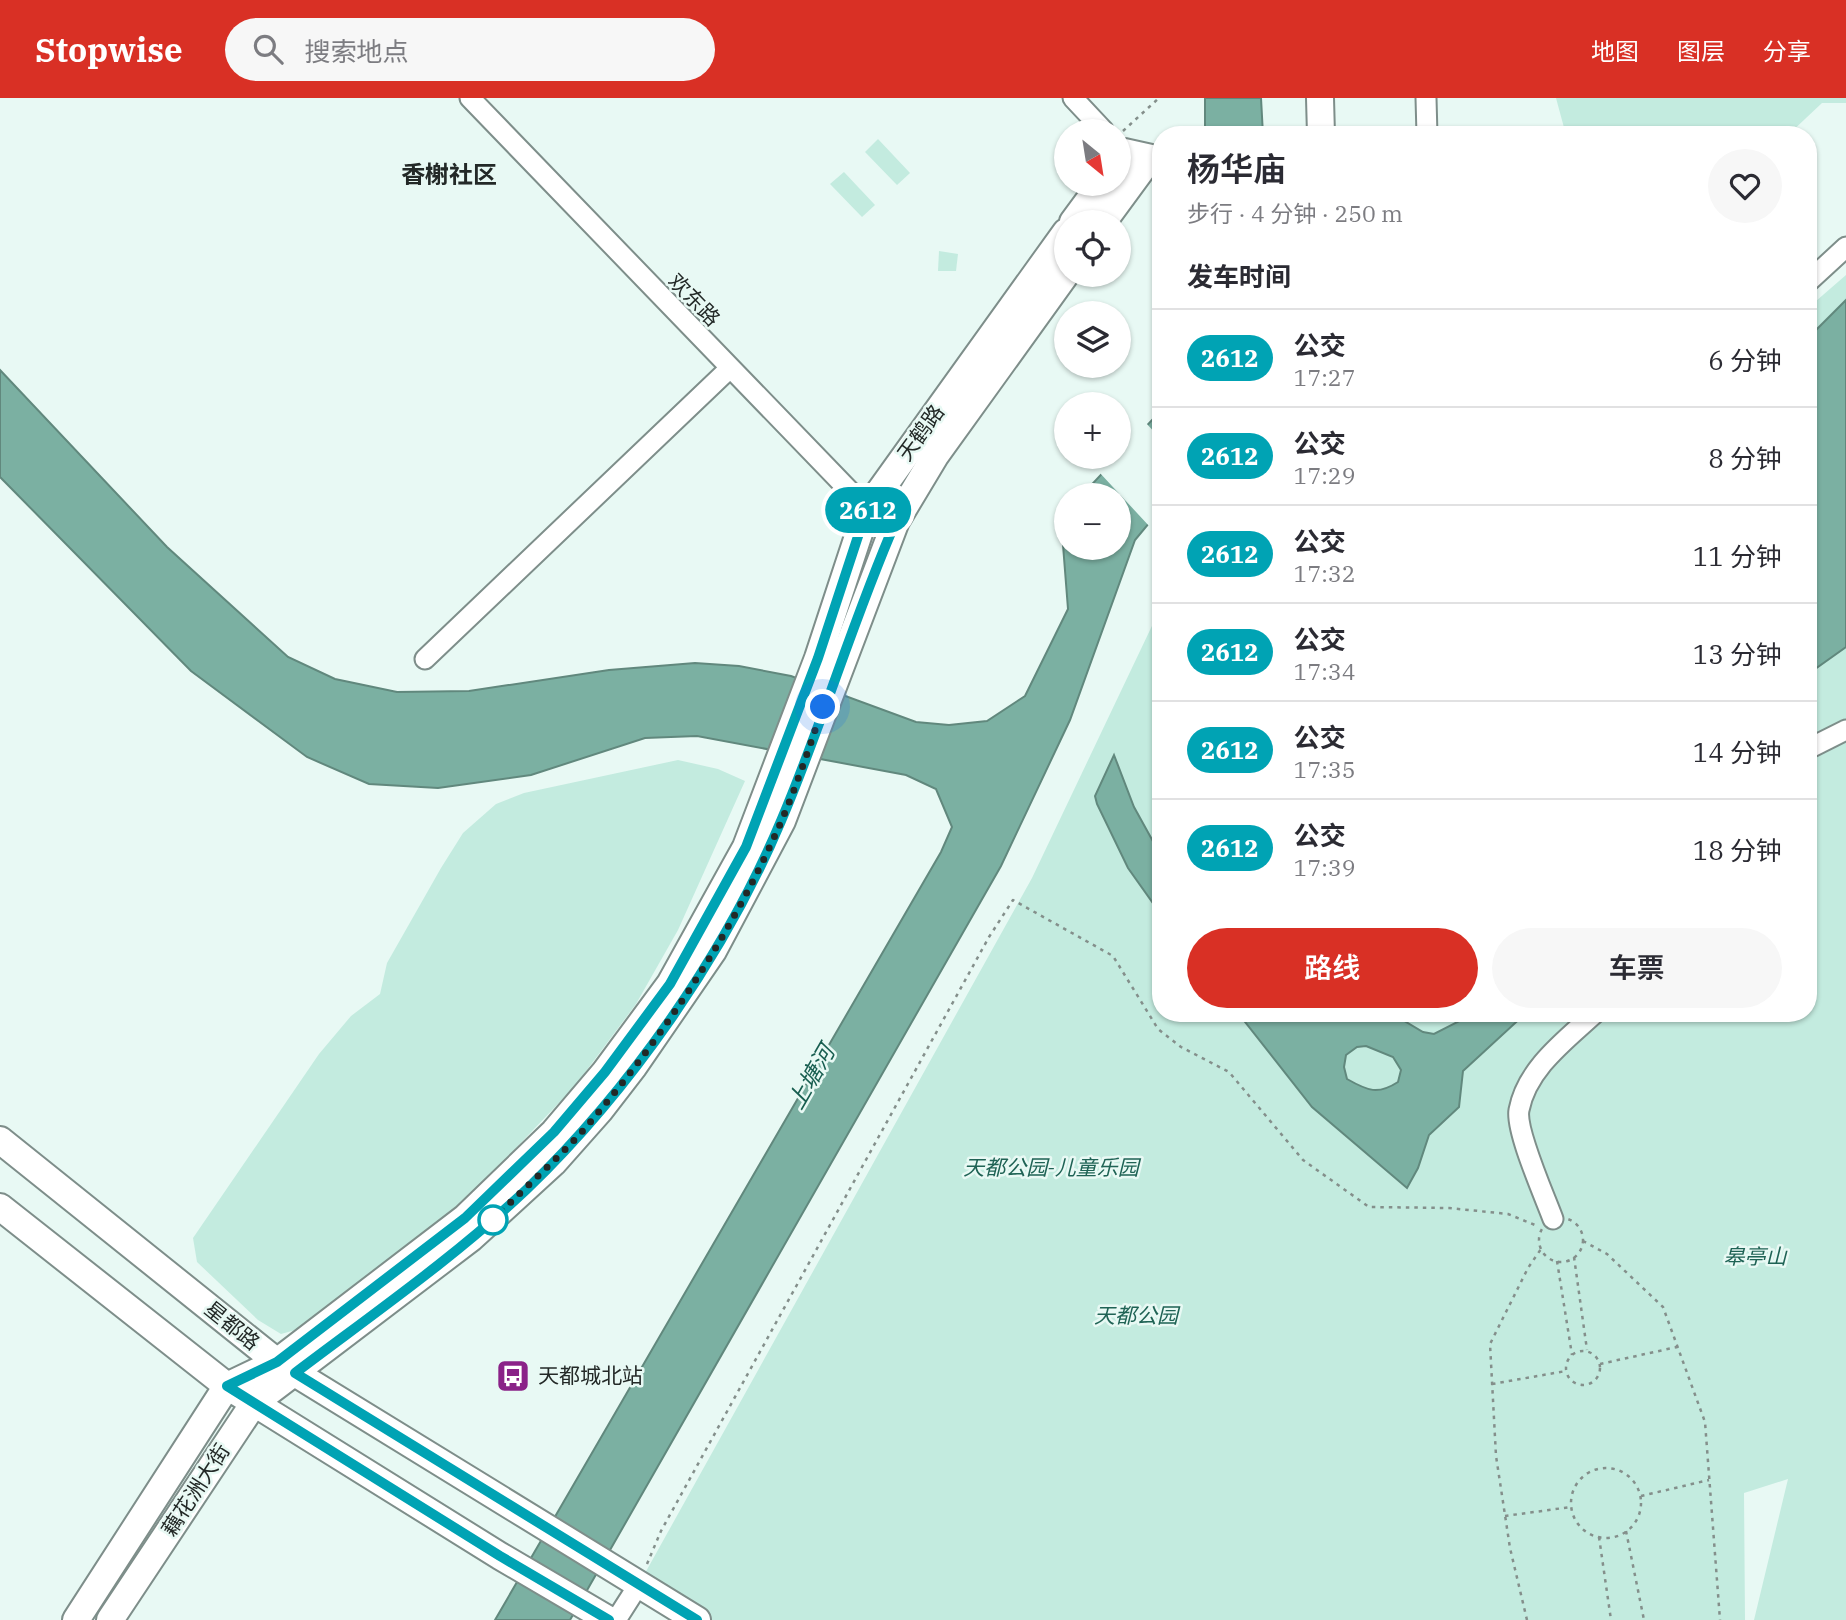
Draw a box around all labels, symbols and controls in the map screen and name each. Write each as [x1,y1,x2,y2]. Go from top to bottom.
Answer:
search box [225,18,715,81]
text: Stopwise [35,28,183,71]
icon: search [249,30,287,68]
text: 搜索地点 [305,34,409,68]
text: 地图 [1591,35,1639,67]
text: 图层 [1677,35,1725,67]
text: 分享 [1763,35,1811,67]
north arrow [1054,119,1130,196]
map controls [1054,119,1131,560]
text: 杨华庙 [1187,147,1286,190]
button: heart [1708,149,1782,223]
district label: 香榭社区 [401,158,497,190]
text: 步行 · 4 分钟 · 250 m [1187,198,1403,228]
button: locate [1054,210,1131,287]
text: 发车时间 [1187,259,1291,293]
street label: 欢东路 [663,267,727,332]
button: layers [1054,301,1131,378]
text: 公交 [1294,328,1346,362]
text: 2612 [1201,342,1259,374]
text: 6 分钟 [1708,343,1782,377]
text: 17:27 [1294,362,1355,392]
button: + [1054,392,1131,469]
street label: 天鹤路 [890,399,950,466]
text: 公交 [1294,426,1346,460]
text: 2612 [1201,440,1259,472]
text: 8 分钟 [1708,441,1782,475]
text: 17:29 [1294,460,1355,490]
button: − [1054,483,1131,560]
line badge: 2612 [819,487,917,533]
text: 2612 [839,494,897,526]
text: 公交 [1294,524,1346,558]
text: 2612 [1201,538,1259,570]
text: 11 分钟 [1693,539,1782,573]
text: 17:32 [1294,558,1355,588]
text: 公交 [1294,622,1346,656]
text: 2612 [1201,636,1259,668]
text: 13 分钟 [1693,637,1782,671]
text: 17:34 [1294,656,1355,686]
your location [805,689,840,724]
text: 公交 [1294,720,1346,754]
text: 2612 [1201,734,1259,766]
text: 14 分钟 [1693,735,1782,769]
text: 17:35 [1294,754,1355,784]
text: 公交 [1294,818,1346,852]
text: 2612 [1201,832,1259,864]
text: 18 分钟 [1693,833,1782,867]
text: 17:39 [1294,852,1355,882]
button: 路线 [1187,928,1478,1008]
button: 车票 [1492,928,1782,1008]
water label: 上塘河 [780,1036,842,1114]
park label: 天都公园-儿童乐园 [963,1153,1142,1181]
unlabelled marker [478,1205,508,1235]
park label: 皋亭山 [1724,1242,1788,1270]
street label: 星都路 [199,1295,266,1356]
park label: 天都公园 [1094,1301,1181,1329]
bus stop icon: 天都城北站 [494,1357,532,1395]
place label: 天都城北站 [538,1361,643,1389]
street label: 藕花洲大街 [155,1438,235,1541]

